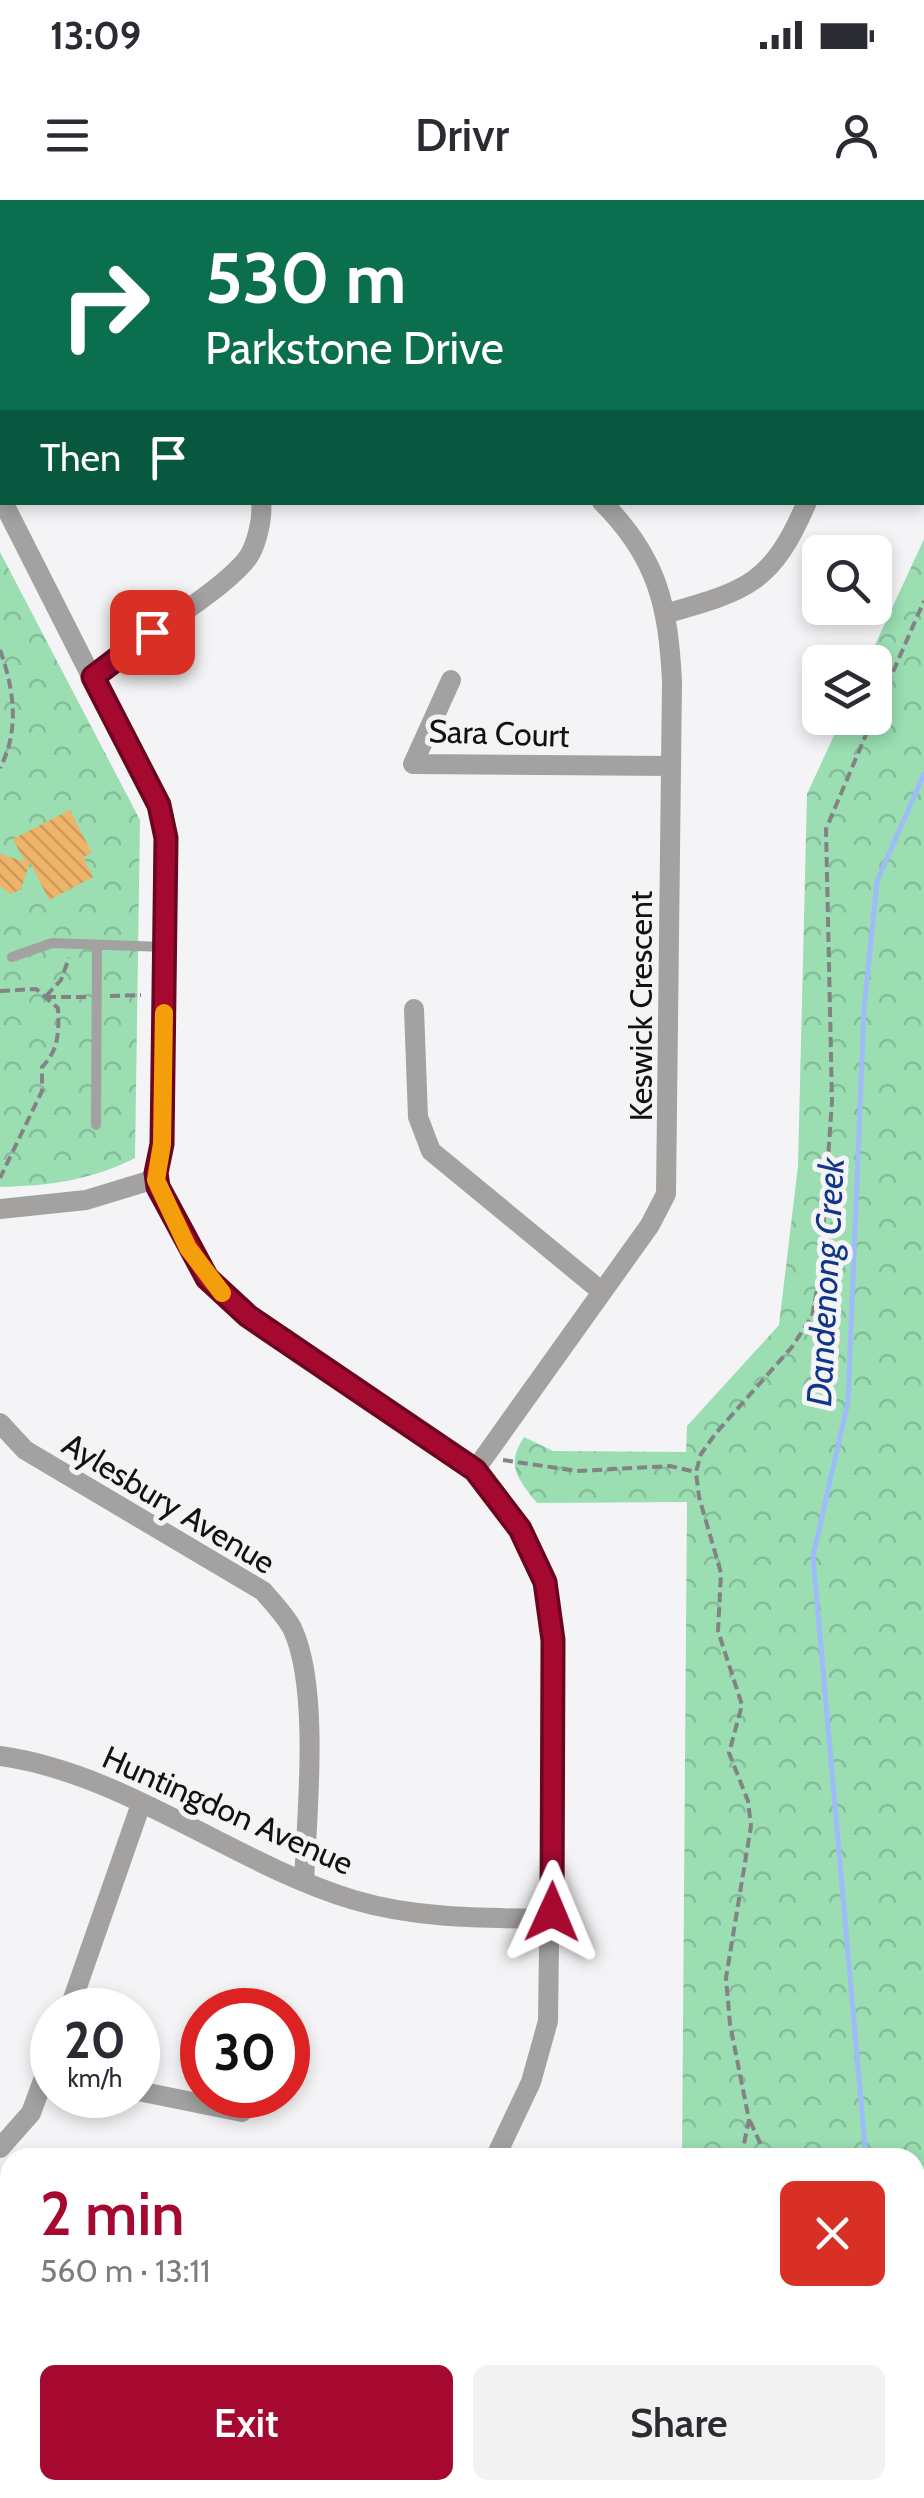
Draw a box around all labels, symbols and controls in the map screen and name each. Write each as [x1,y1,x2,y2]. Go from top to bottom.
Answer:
text: 13:09 [50,12,141,59]
icon: menu [40,108,95,163]
text: Drivr [415,108,509,162]
icon: person [829,108,884,163]
text: 530 m [205,235,406,321]
icon: right [40,240,170,370]
text: Parkstone Drive [205,321,504,375]
icon: arrive [141,430,196,485]
text: Then [40,434,121,481]
map controls [802,535,892,735]
button: search [802,535,892,625]
pin [110,590,195,675]
icon: arrive [125,605,180,660]
button: layers [802,645,892,735]
street label: Sara Court [428,711,570,755]
street label: Keswick Crescent [621,890,660,1121]
water label: Dandenong Creek [797,1156,853,1407]
street label: Aylesbury Avenue [56,1424,282,1582]
street label: Huntingdon Avenue [97,1737,359,1883]
position arrow [500,1860,604,1964]
speed limit sign: 30 [180,1988,310,2118]
text: 20 [64,2010,126,2071]
text: km/h [68,2063,122,2093]
text: 2 min [40,2177,185,2250]
button: close [780,2181,885,2286]
text: 560 m · 13:11 [40,2251,210,2290]
button: Exit [40,2365,453,2480]
button: Share [473,2365,885,2480]

